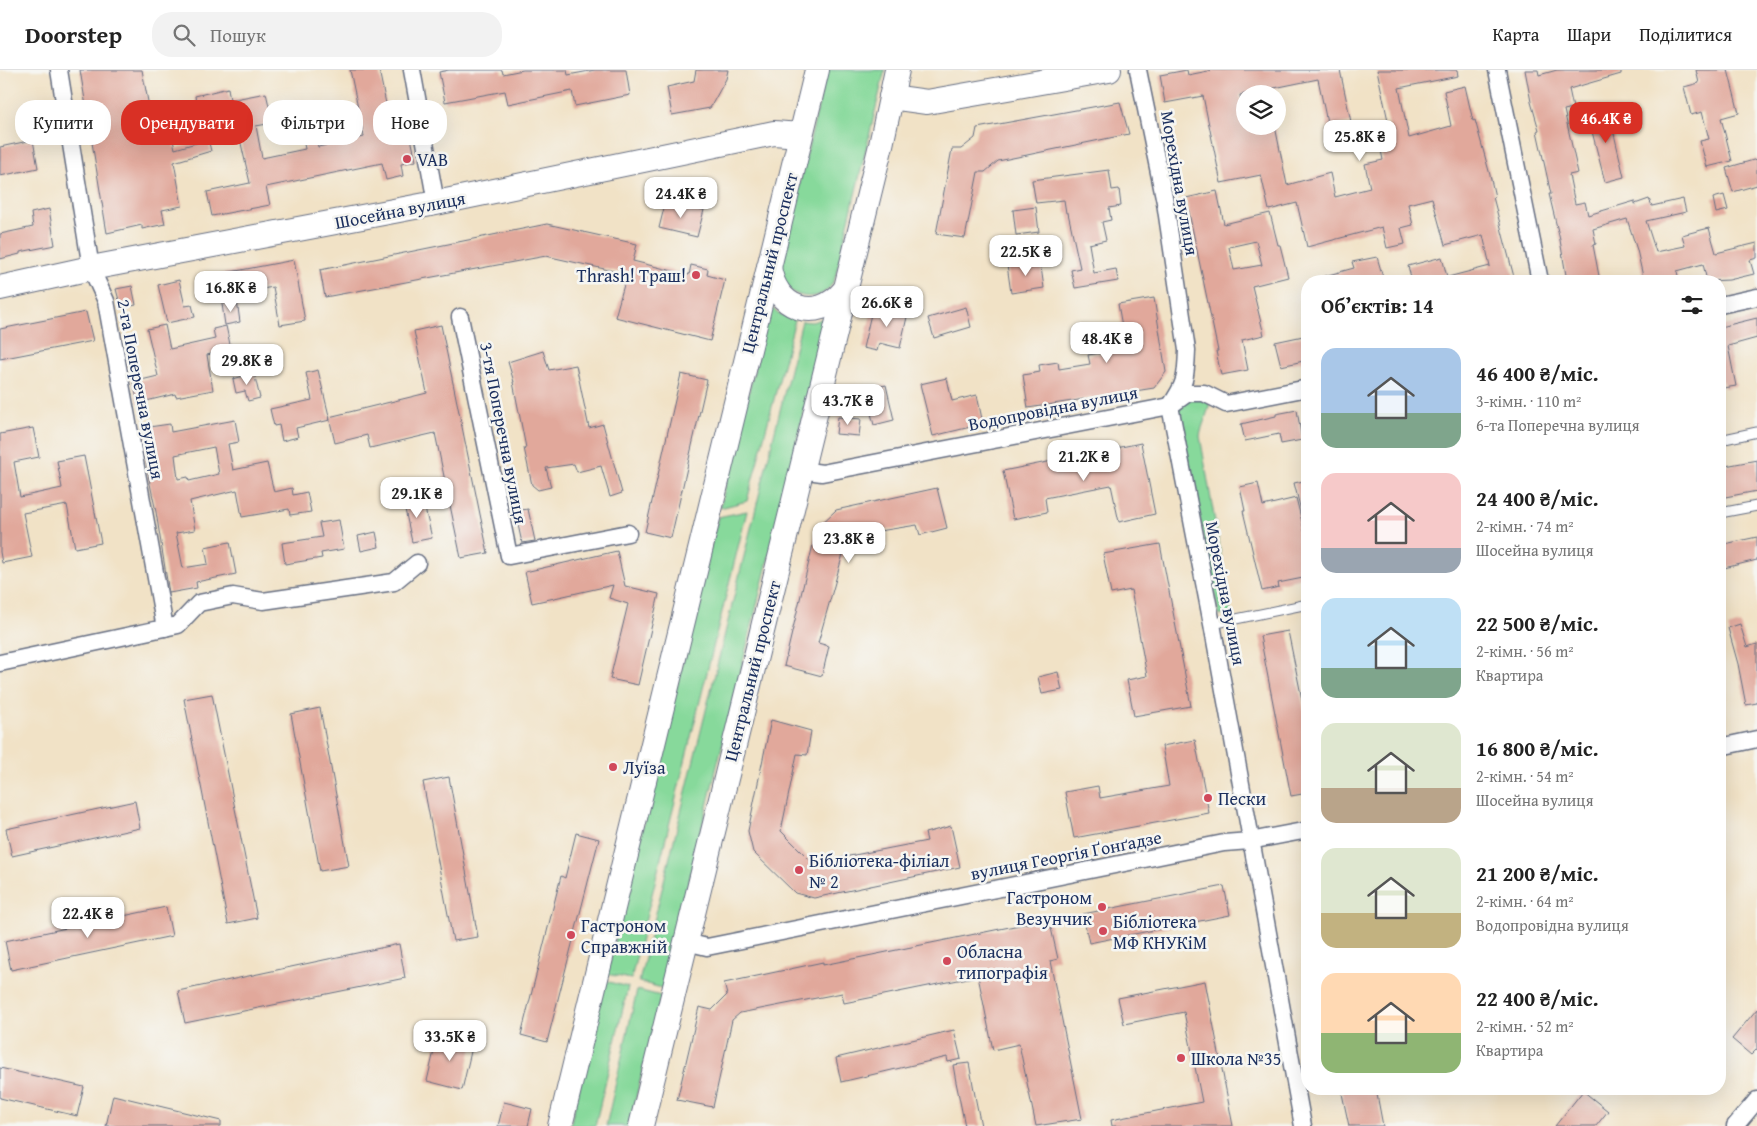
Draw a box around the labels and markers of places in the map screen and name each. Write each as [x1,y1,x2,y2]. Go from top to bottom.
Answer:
pin: 46.4K ₴ [1560,102,1652,144]
pin: 25.8K ₴ [1314,119,1406,162]
place label: VAB [417,146,448,173]
marker: VAB [401,153,413,165]
pin: 24.4K ₴ [635,176,727,219]
pin: 22.5K ₴ [980,234,1072,277]
place label: Thrash! Траш! [577,262,686,289]
marker: Thrash! Траш! [690,269,702,281]
pin: 16.8K ₴ [185,270,277,313]
pin: 26.6K ₴ [841,286,933,328]
pin: 48.4K ₴ [1061,322,1153,364]
pin: 29.8K ₴ [201,344,293,386]
pin: 43.7K ₴ [802,384,894,426]
pin: 21.2K ₴ [1038,440,1130,482]
pin: 29.1K ₴ [371,476,463,519]
pin: 23.8K ₴ [803,522,895,564]
place label: Луїза [623,754,666,781]
marker: Луїза [607,761,619,773]
place label: Пески [1218,785,1266,812]
marker: Пески [1202,792,1214,804]
place label: Бібліотека-філіал № 2 [809,847,950,895]
marker: Бібліотека-філіал № 2 [793,864,805,876]
place label: Гастроном Везунчик [1007,884,1093,932]
pin: 22.4K ₴ [42,896,134,939]
marker: Гастроном Везунчик [1096,901,1108,913]
place label: Бібліотека МФ КНУКіМ [1113,908,1207,956]
place label: Гастроном Справжній [581,912,668,960]
marker: Бібліотека МФ КНУКіМ [1097,925,1109,937]
marker: Гастроном Справжній [565,929,577,941]
place label: Обласна типографія [957,938,1048,986]
marker: Обласна типографія [941,955,953,967]
pin: 33.5K ₴ [404,1020,496,1062]
place label: Школа №35 [1191,1045,1281,1072]
marker: Школа №35 [1175,1052,1187,1064]

